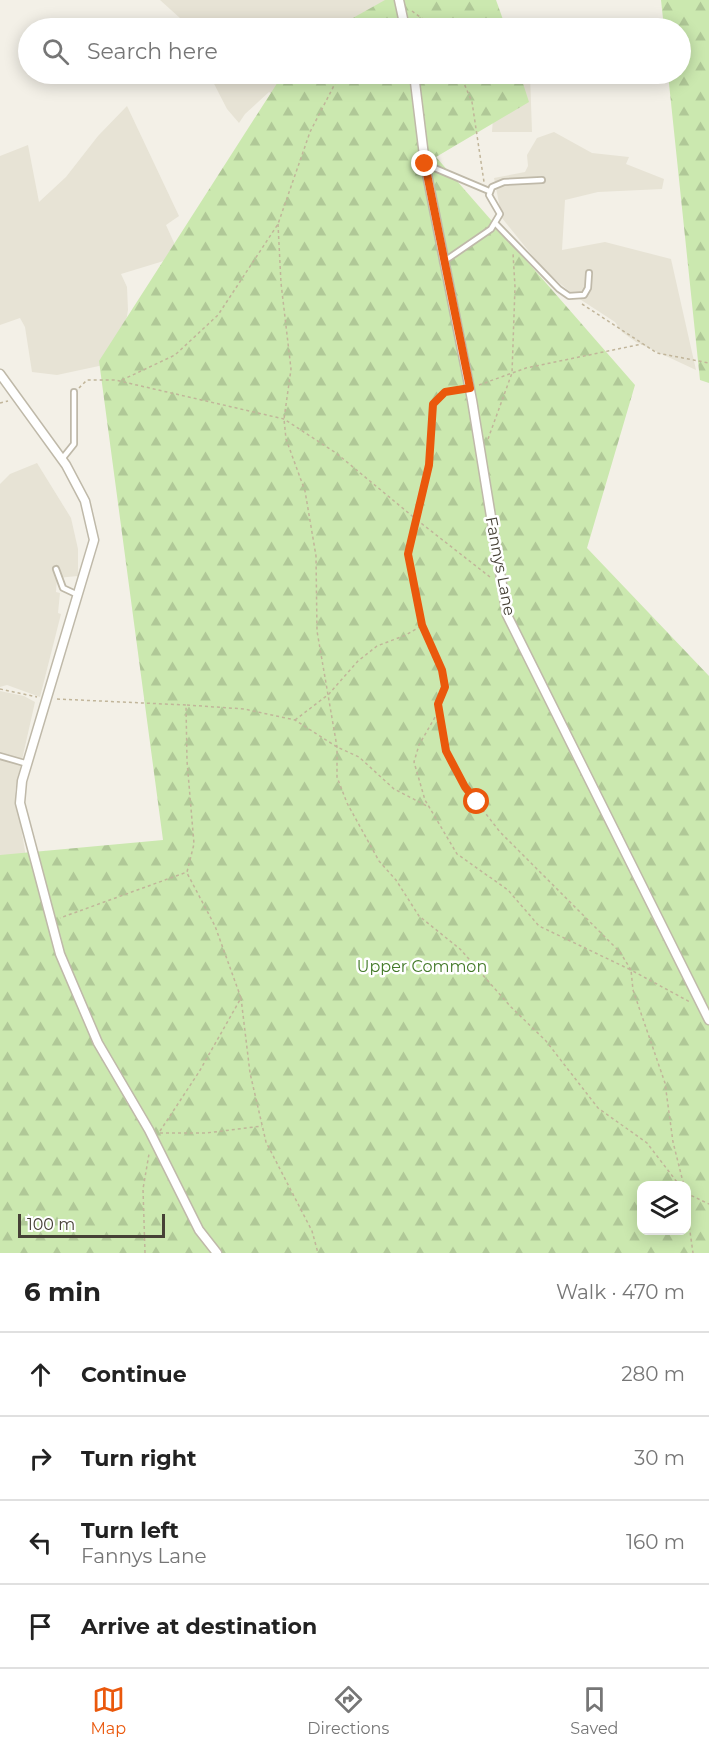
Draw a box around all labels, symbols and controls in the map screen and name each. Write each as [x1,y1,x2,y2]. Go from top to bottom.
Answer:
search box [18,18,691,84]
icon: search [39,35,72,68]
text: Search here [87,38,218,65]
route end [411,150,437,176]
street label: Fannys Lane [482,515,519,617]
route start [463,788,489,814]
park label: Upper Common [357,957,487,976]
map controls [637,1181,691,1235]
button: layers [637,1181,691,1235]
scale bar [18,1211,165,1238]
text: 100 m [27,1215,75,1234]
text: 6 min [24,1276,101,1308]
text: Walk · 470 m [556,1280,685,1304]
icon: ahead [24,1358,57,1391]
text: Continue [81,1361,187,1388]
text: 280 m [621,1362,685,1386]
icon: right [24,1442,57,1475]
text: Turn right [81,1445,196,1472]
text: 30 m [634,1446,685,1470]
text: Turn left [81,1517,179,1544]
icon: left [24,1526,57,1559]
text: 160 m [626,1530,685,1554]
text: Fannys Lane [81,1544,207,1568]
icon: arrive [24,1610,57,1643]
text: Arrive at destination [81,1613,317,1640]
tab: Map [91,1683,126,1738]
tab: Directions [307,1683,389,1738]
tab: Saved [570,1683,618,1738]

